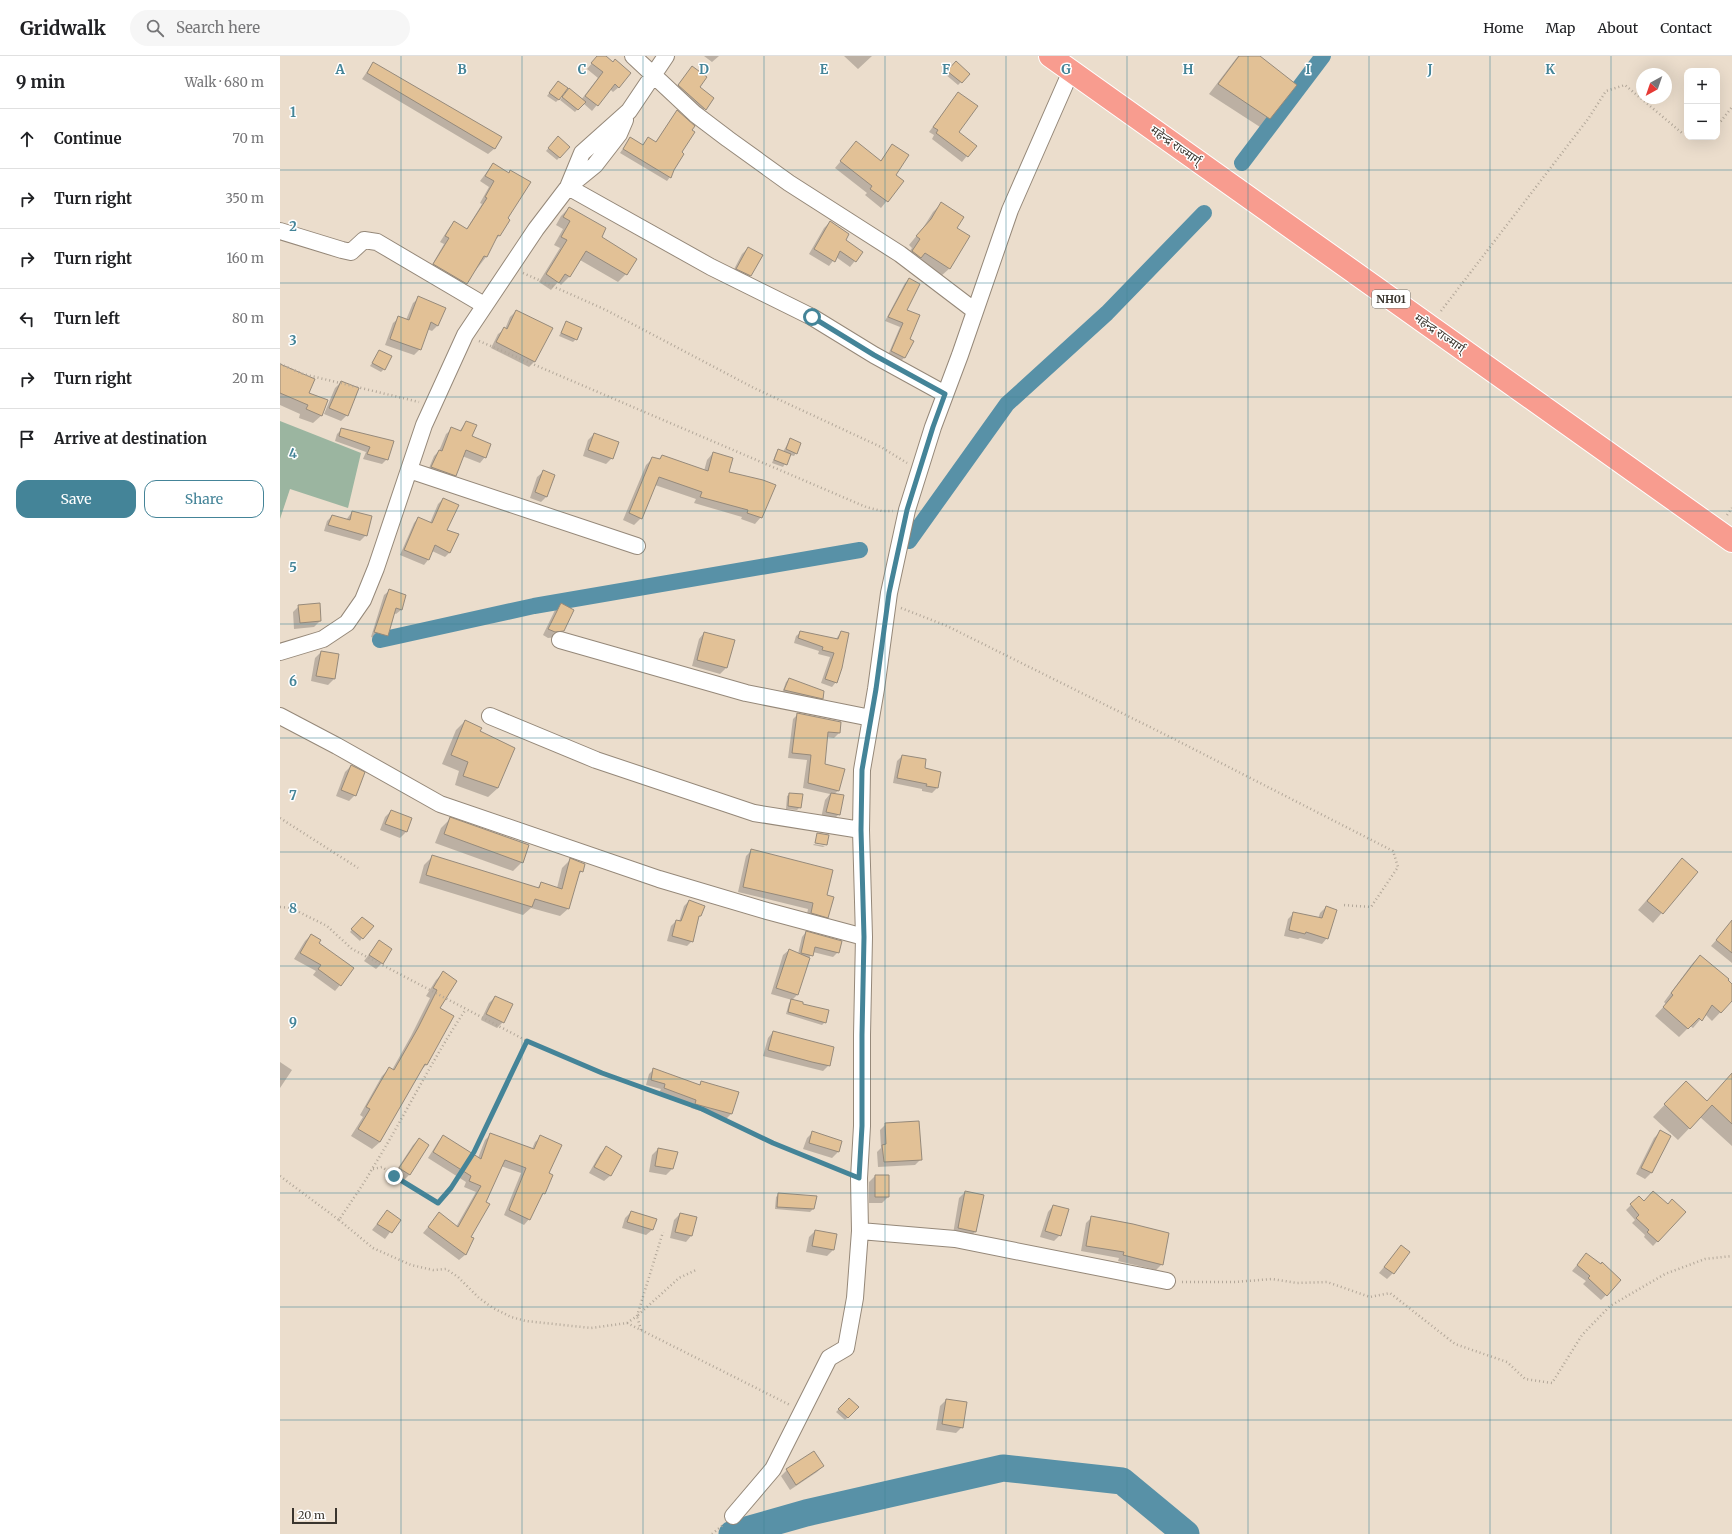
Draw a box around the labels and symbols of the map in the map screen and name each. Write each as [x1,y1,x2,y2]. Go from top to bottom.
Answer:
text: A [334,61,345,78]
text: B [457,61,467,78]
text: C [578,61,587,78]
text: D [699,61,709,78]
text: E [820,61,829,78]
text: F [942,61,950,78]
text: G [1061,61,1071,78]
text: H [1183,61,1194,78]
text: I [1305,61,1311,78]
text: J [1426,61,1433,78]
text: K [1545,61,1555,78]
north arrow [1636,68,1672,104]
text: 1 [290,104,296,121]
street label: महेन्द्र राज्मार्ग् [1148,122,1206,169]
text: 2 [289,218,297,235]
road number: NH01 [1372,290,1410,308]
route start [803,308,821,326]
street label: महेन्द्र राज्मार्ग् [1412,310,1470,357]
text: 3 [289,332,297,349]
text: 4 [289,445,298,462]
text: 5 [289,559,297,576]
text: 6 [289,673,297,690]
text: 7 [289,787,297,804]
text: 8 [289,900,297,917]
text: 9 [289,1014,297,1031]
route end [385,1167,403,1185]
scale bar [292,1506,337,1525]

